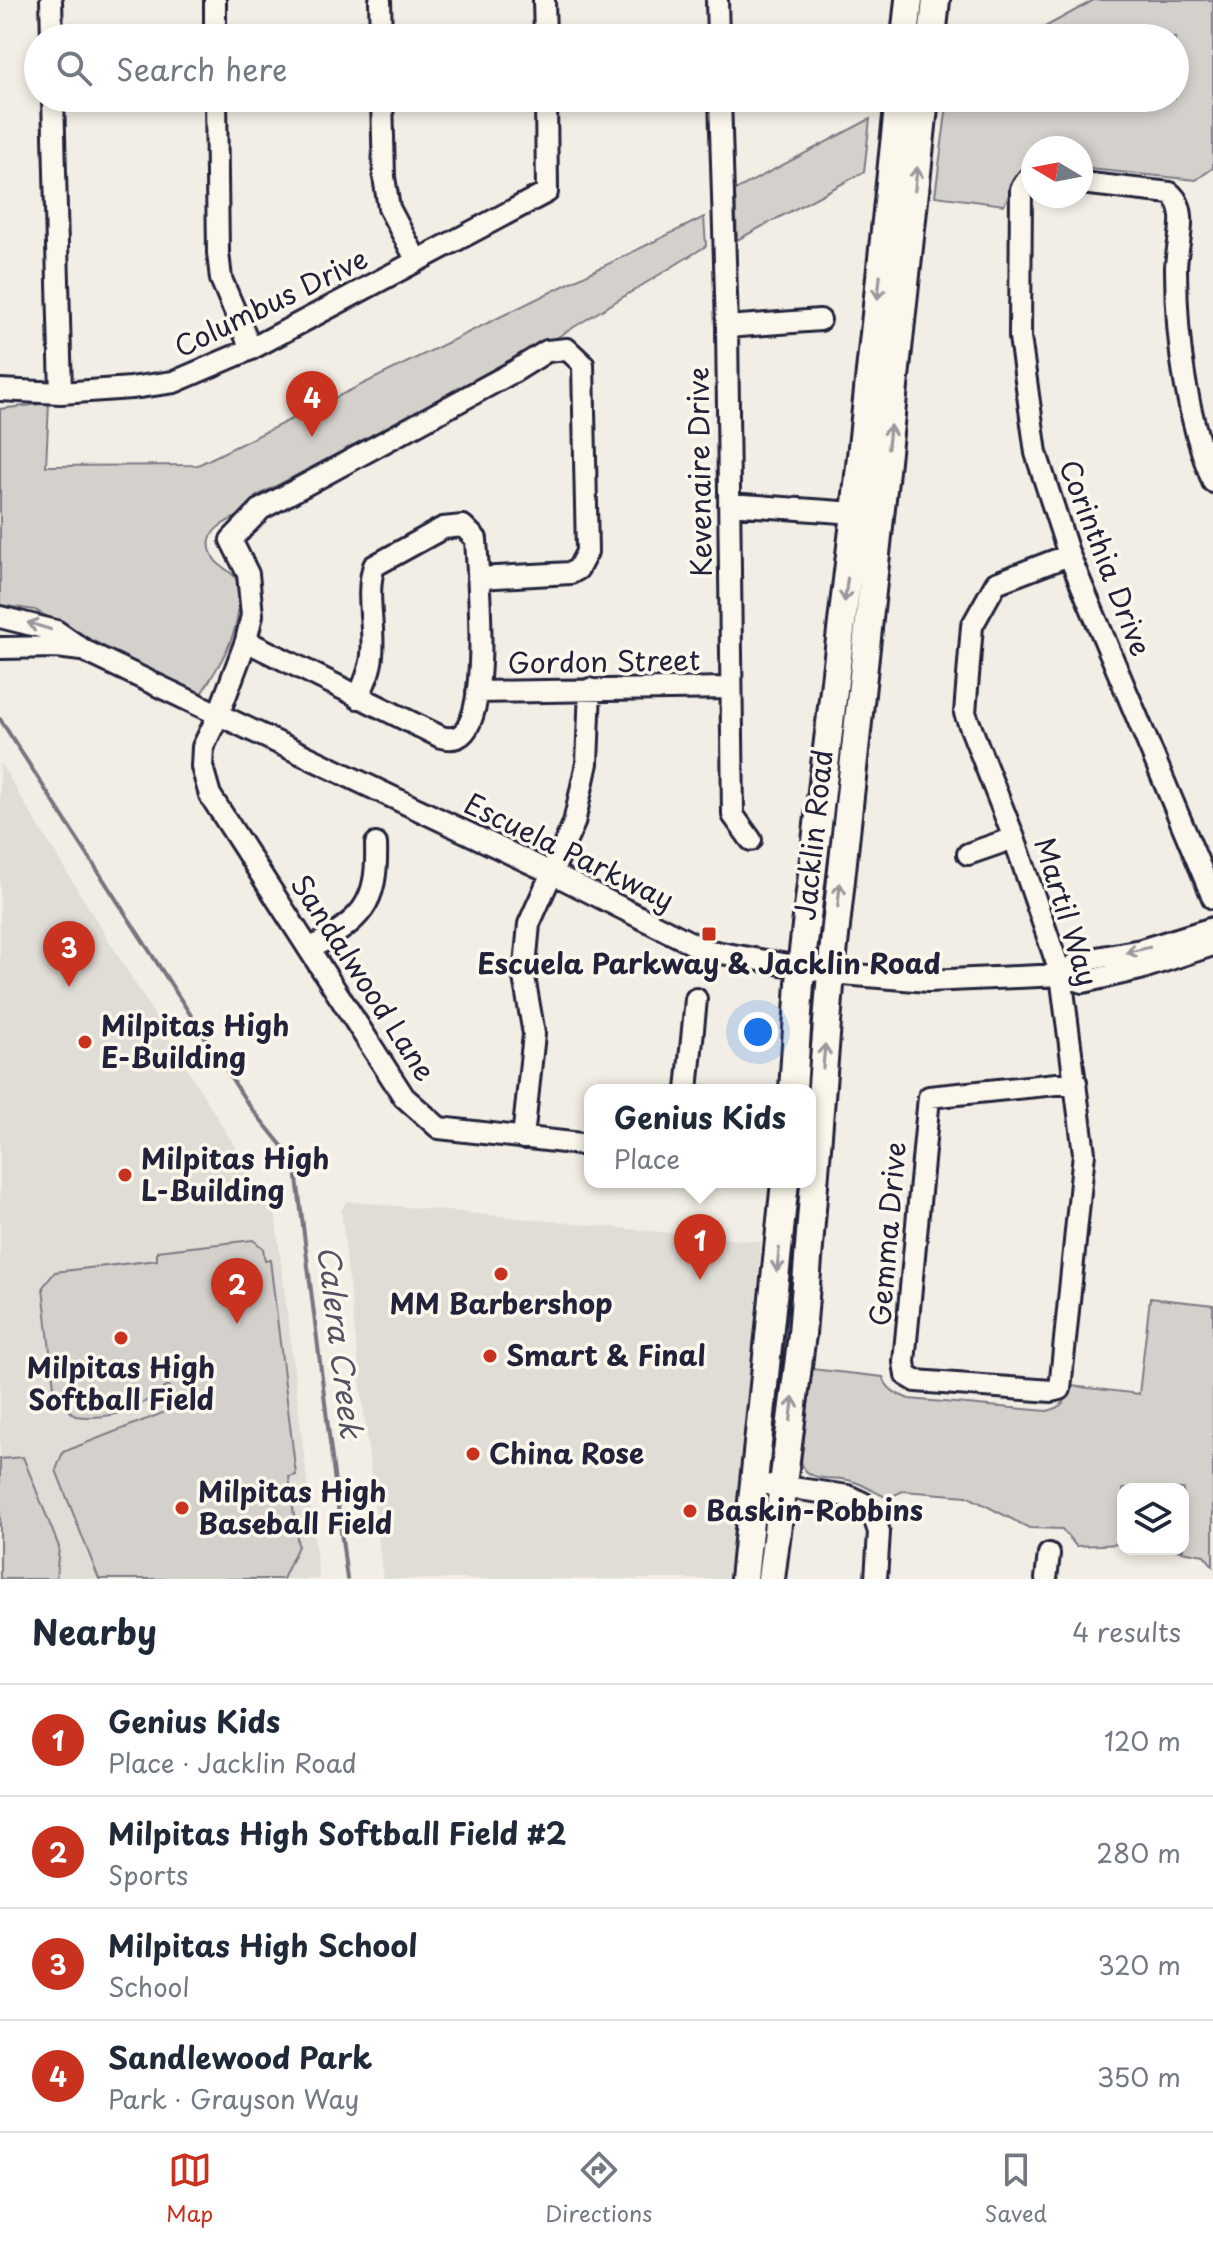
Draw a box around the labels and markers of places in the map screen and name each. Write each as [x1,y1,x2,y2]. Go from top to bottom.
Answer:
pin: 4 [286,371,338,437]
pin: 3 [43,921,95,987]
marker: Escuela Parkway & Jacklin Road [700,925,718,943]
place label: Escuela Parkway & Jacklin Road [477,941,941,984]
place label: Milpitas High E-Building [101,1003,290,1078]
marker: Milpitas High E-Building [76,1033,94,1051]
place label: Milpitas High L-Building [141,1136,330,1211]
marker: Milpitas High L-Building [116,1166,134,1184]
pin: 1 [674,1214,726,1280]
pin: 2 [211,1258,263,1324]
marker: MM Barbershop [492,1265,510,1283]
place label: MM Barbershop [389,1281,613,1324]
marker: Milpitas High Softball Field [112,1329,130,1347]
place label: Smart & Final [506,1333,705,1376]
place label: Milpitas High Softball Field [27,1345,215,1420]
marker: Smart & Final [481,1347,499,1365]
place label: China Rose [489,1431,644,1474]
marker: China Rose [464,1445,482,1463]
place label: Milpitas High Baseball Field [198,1469,392,1544]
place label: Baskin-Robbins [706,1488,923,1531]
marker: Milpitas High Baseball Field [173,1499,191,1517]
marker: Baskin-Robbins [681,1502,699,1520]

